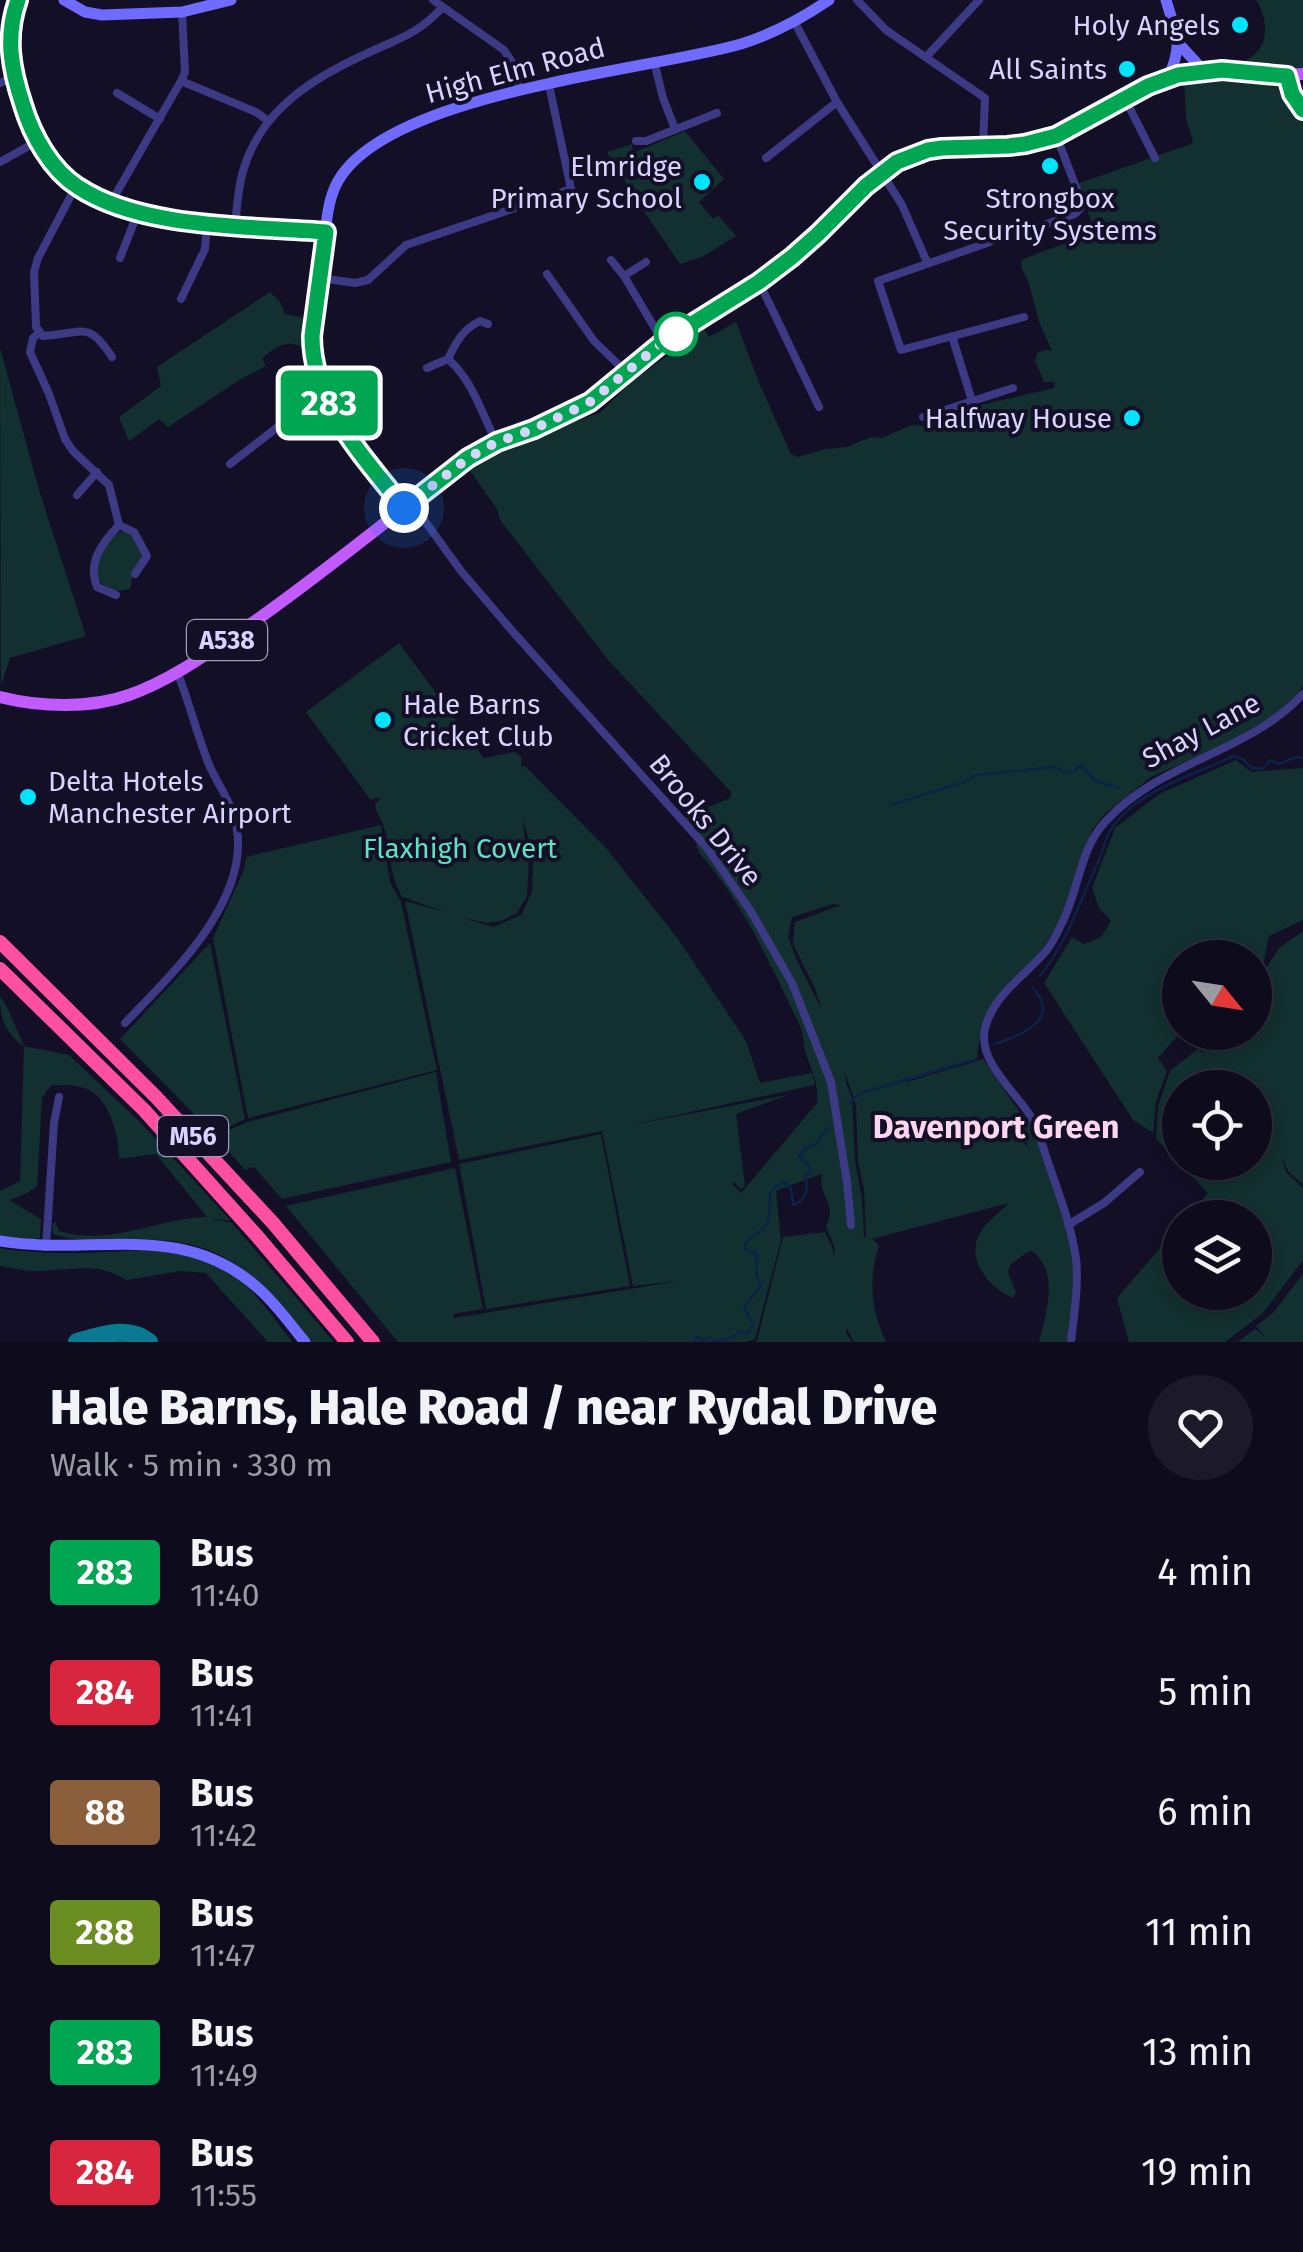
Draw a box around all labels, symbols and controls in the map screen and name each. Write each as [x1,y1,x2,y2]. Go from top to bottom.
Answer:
place label: Holy Angels [1072,9,1220,42]
marker: Holy Angels [1229,14,1251,36]
street label: High Elm Road [422,31,608,110]
place label: All Saints [989,53,1107,86]
marker: All Saints [1116,58,1138,80]
place label: Elmridge Primary School [490,150,682,215]
marker: Strongbox Security Systems [1039,155,1061,177]
marker: Elmridge Primary School [691,171,713,193]
place label: Strongbox Security Systems [943,182,1157,247]
unlabelled marker [655,313,697,355]
line badge: 283 [272,370,386,436]
text: 283 [301,382,357,424]
place label: Halfway House [925,402,1112,435]
marker: Halfway House [1121,407,1143,429]
your location [379,483,429,533]
road number: A538 [187,620,267,660]
street label: Shay Lane [1137,686,1266,775]
place label: Hale Barns Cricket Club [403,688,554,753]
marker: Hale Barns Cricket Club [372,709,394,731]
street label: Brooks Drive [642,748,769,893]
place label: Delta Hotels Manchester Airport [48,765,292,830]
marker: Delta Hotels Manchester Airport [17,786,39,808]
park label: Flaxhigh Covert [363,832,558,865]
north arrow [1162,940,1272,1050]
map controls [1162,940,1272,1310]
button: locate [1162,1070,1272,1180]
district label: Davenport Green [873,1108,1119,1146]
road number: M56 [158,1116,228,1156]
button: layers [1162,1200,1272,1310]
button: heart [1148,1375,1253,1480]
text: Hale Barns, Hale Road / near Rydal Drive [50,1379,937,1437]
text: Walk · 5 min · 330 m [50,1446,333,1484]
text: Bus [190,1530,254,1576]
text: 4 min [1157,1549,1253,1595]
text: 283 [77,1551,133,1593]
text: 11:40 [190,1576,260,1614]
text: Bus [190,1650,254,1696]
text: 5 min [1158,1669,1253,1715]
text: 284 [76,1671,134,1713]
text: 11:41 [190,1696,254,1734]
text: Bus [190,1770,254,1816]
text: 6 min [1157,1789,1253,1835]
text: 88 [85,1791,125,1833]
text: 11:42 [190,1816,257,1854]
text: Bus [190,1890,254,1936]
text: 11 min [1145,1909,1253,1955]
text: 288 [76,1911,134,1953]
text: 11:47 [190,1936,255,1974]
text: Bus [190,2010,254,2056]
text: 13 min [1142,2029,1253,2075]
text: 283 [77,2031,133,2073]
text: 11:49 [190,2056,258,2094]
text: Bus [190,2130,254,2176]
text: 19 min [1141,2149,1253,2195]
text: 284 [76,2151,134,2193]
text: 11:55 [190,2176,257,2214]

